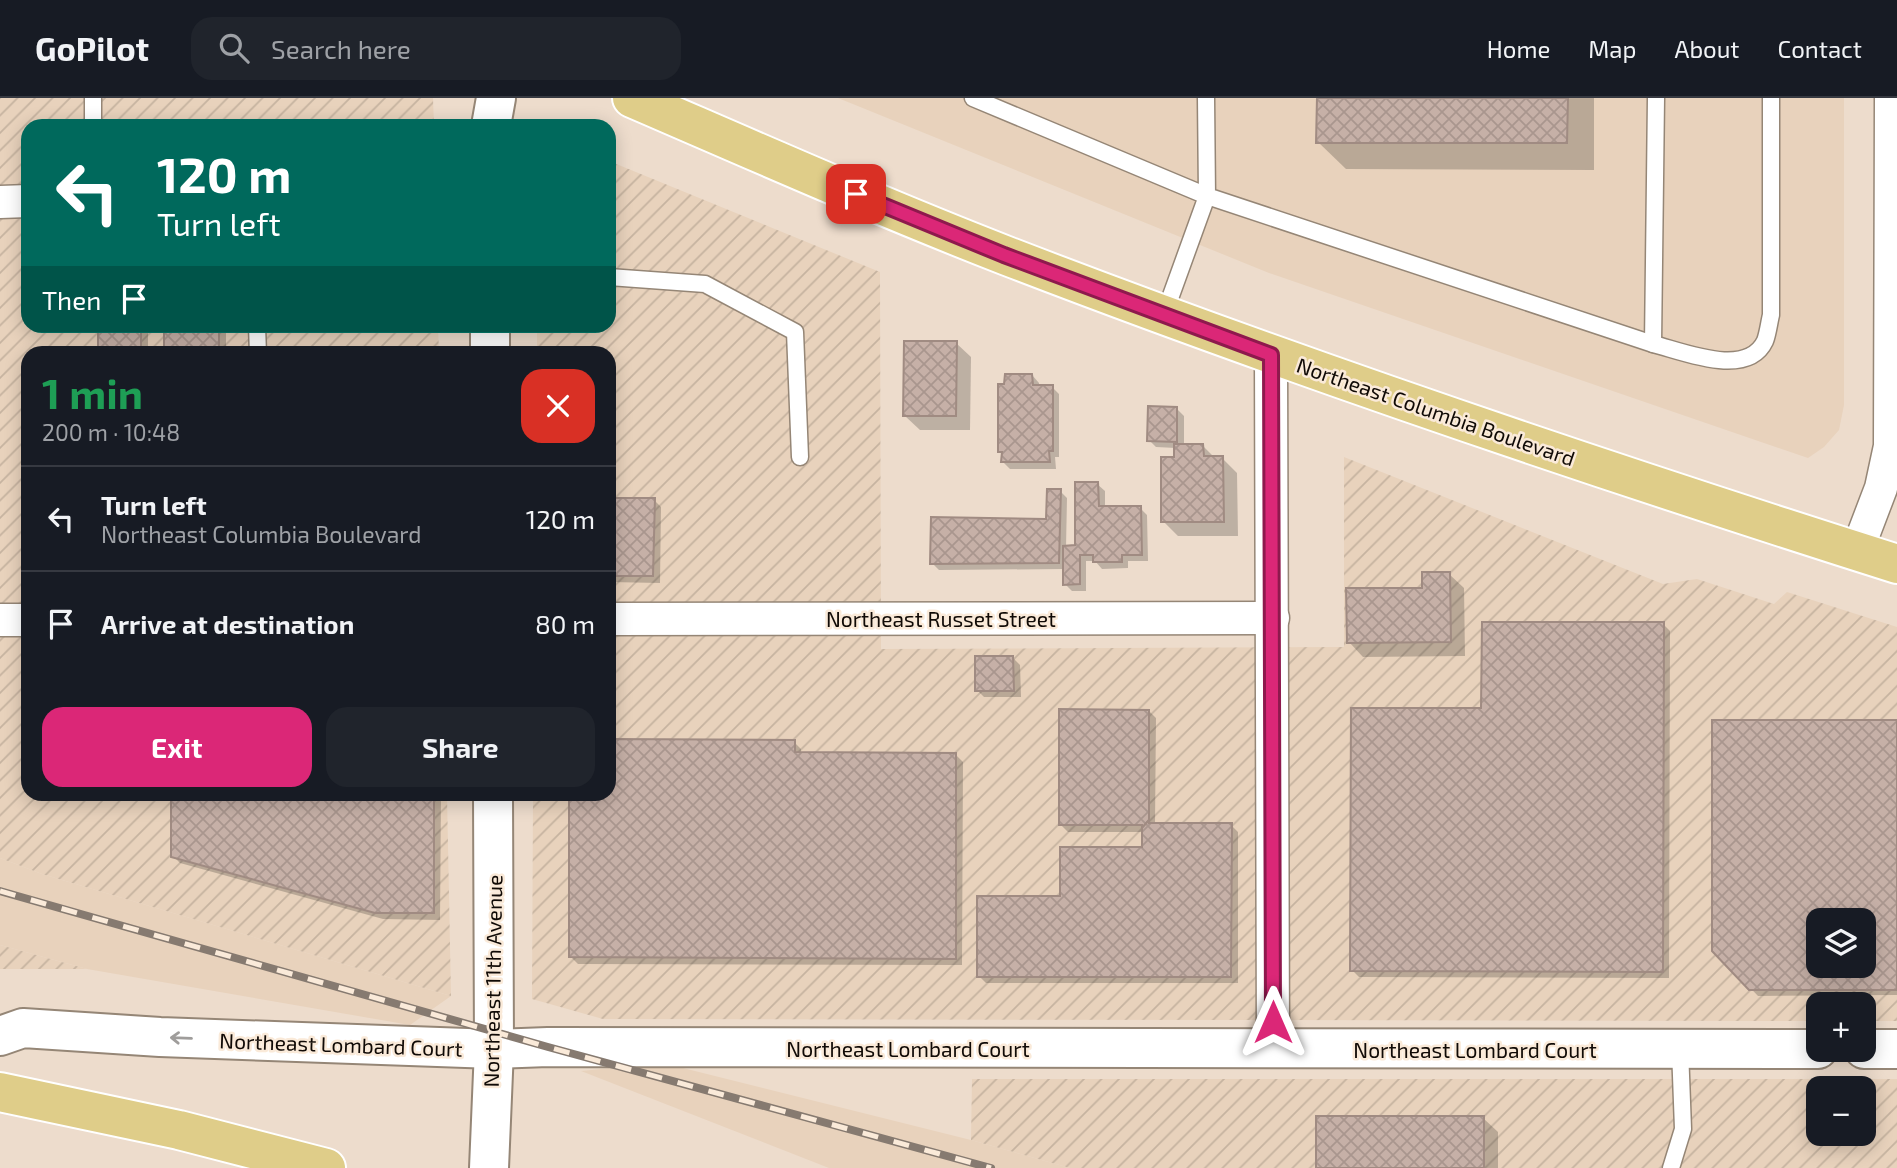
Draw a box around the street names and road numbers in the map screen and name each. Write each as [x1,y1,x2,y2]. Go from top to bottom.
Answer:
street label: Northeast Columbia Boulevard [1294,352,1578,470]
street label: Northeast Russet Street [826,606,1056,631]
street label: Northeast 11th Avenue [478,874,506,1088]
street label: Northeast Lombard Court [219,1027,463,1061]
street label: Northeast Lombard Court [786,1036,1030,1061]
street label: Northeast Lombard Court [1353,1037,1597,1062]

